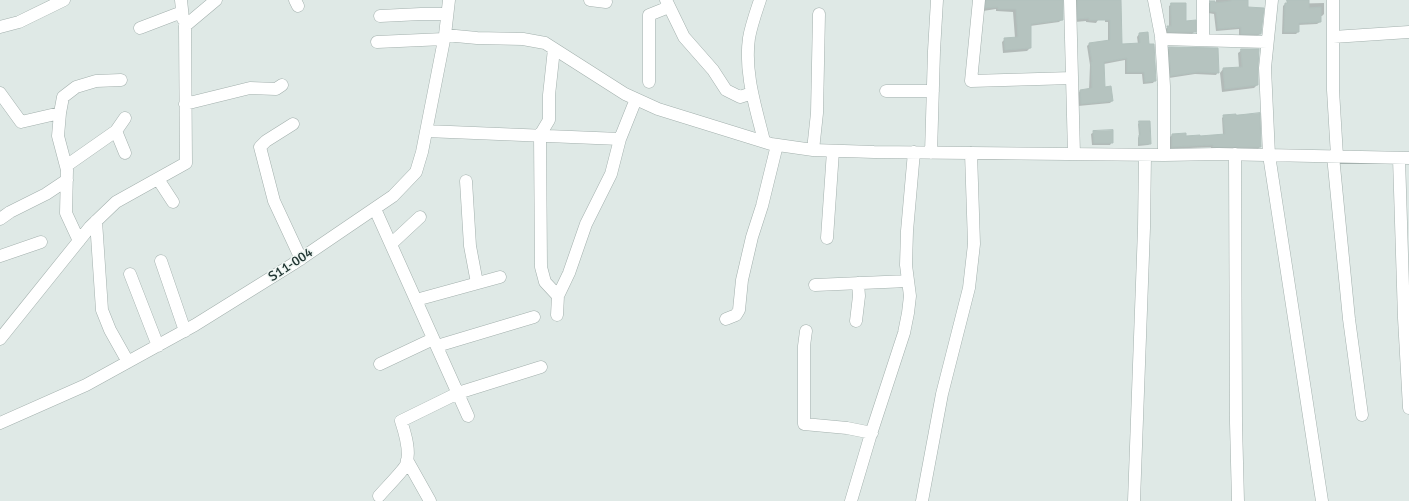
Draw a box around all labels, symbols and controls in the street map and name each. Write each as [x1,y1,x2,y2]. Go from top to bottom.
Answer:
street label: S11-004 [265,244,317,286]

